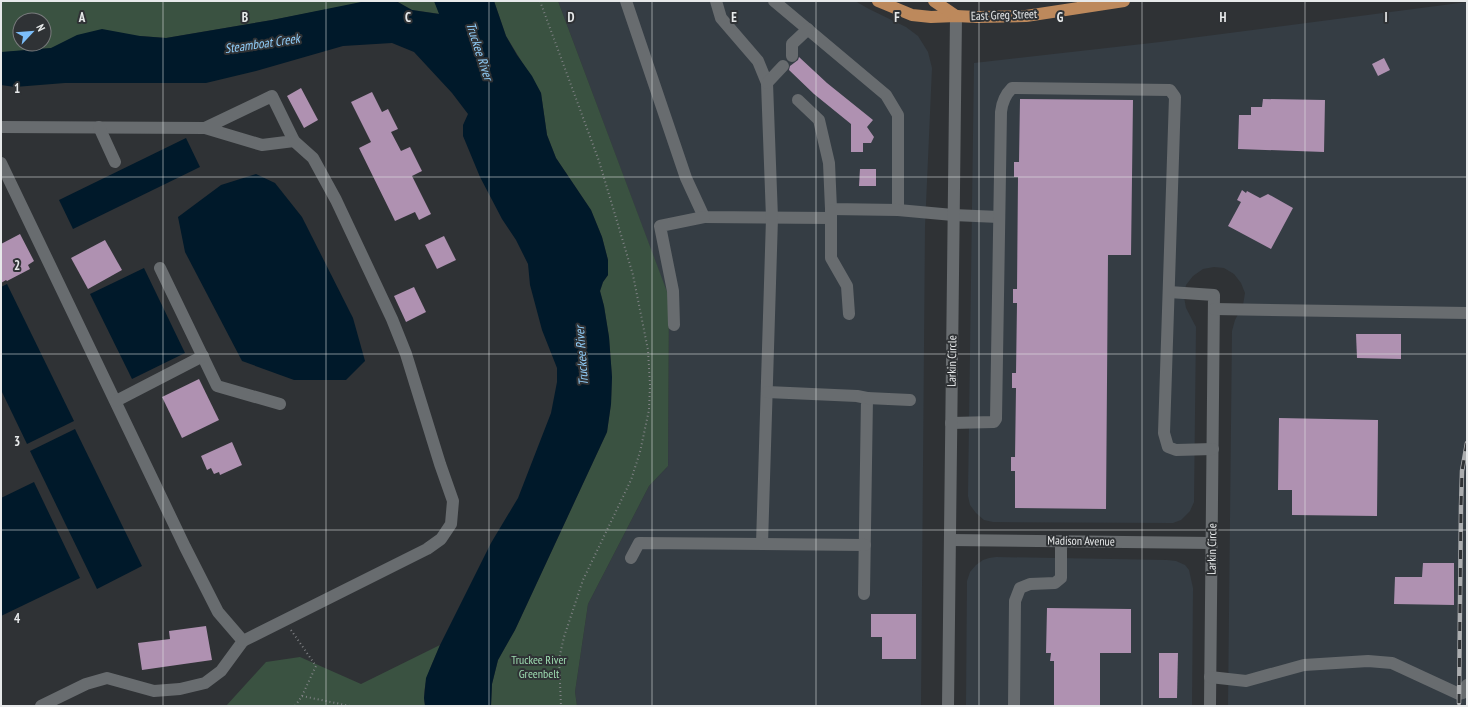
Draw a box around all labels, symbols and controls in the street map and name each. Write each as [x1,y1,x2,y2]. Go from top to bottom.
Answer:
street label: East Greg Street [971,6,1038,23]
text: A [78,9,86,26]
text: B [242,9,248,26]
text: C [405,9,411,26]
text: D [568,9,575,26]
text: E [731,9,737,26]
text: F [894,9,900,26]
text: G [1057,9,1064,26]
text: H [1220,9,1227,26]
text: I [1384,9,1388,26]
north arrow [12,12,52,52]
water label: Truckee River [462,20,498,85]
text: N [33,22,49,33]
water label: Steamboat Creek [223,30,303,57]
text: 1 [14,80,20,97]
text: 2 [14,257,20,274]
water label: Truckee River [571,323,592,386]
street label: Larkin Circle [944,335,959,387]
text: 3 [14,433,20,450]
street label: Larkin Circle [1204,523,1219,575]
street label: Madison Avenue [1047,532,1115,549]
text: 4 [14,610,21,627]
park label: Truckee River Greenbelt [511,652,567,681]

